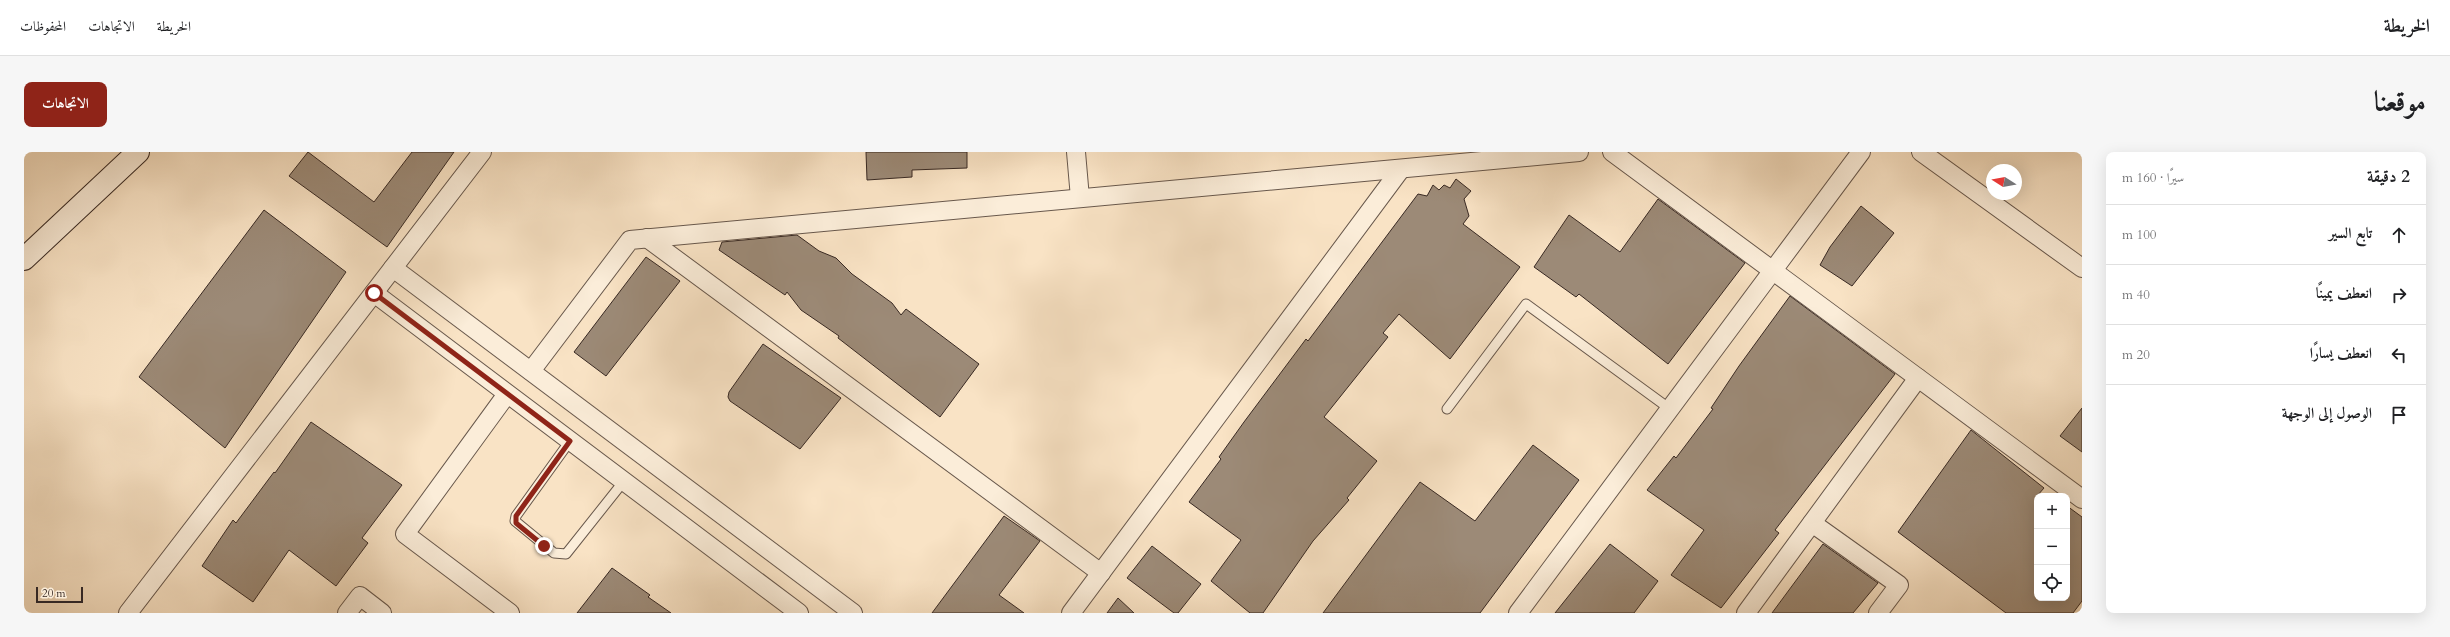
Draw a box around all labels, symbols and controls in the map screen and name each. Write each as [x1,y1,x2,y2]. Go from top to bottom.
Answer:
text: الخريطة [2384,13,2430,39]
text: المحفوظات [20,17,66,36]
text: الاتجاهات [88,17,135,36]
text: الخريطة [157,17,191,36]
button: الاتجاهات [24,82,107,127]
text: موقعنا [2374,83,2426,121]
north arrow [1986,164,2022,200]
text: 2 دقيقة [2367,165,2410,188]
text: سيرًا · 160 m [2122,169,2184,187]
text: تابع السير [2329,223,2372,243]
icon: ahead [2388,224,2410,246]
text: 100 m [2122,226,2156,244]
text: انعطف يمينًا [2316,283,2372,303]
route start [365,284,383,302]
icon: right [2388,284,2410,306]
text: 40 m [2122,286,2150,304]
text: انعطف يسارًا [2310,343,2372,363]
icon: left [2388,344,2410,366]
text: 20 m [2122,346,2150,364]
text: الوصول إلى الوجهة [2282,403,2372,423]
icon: arrive [2388,404,2410,426]
map controls [2034,493,2070,601]
button: + [2034,493,2070,529]
button: − [2034,529,2070,565]
route end [535,537,553,555]
button: locate [2034,565,2070,601]
scale bar [36,585,83,604]
text: 20 m [42,586,66,601]

